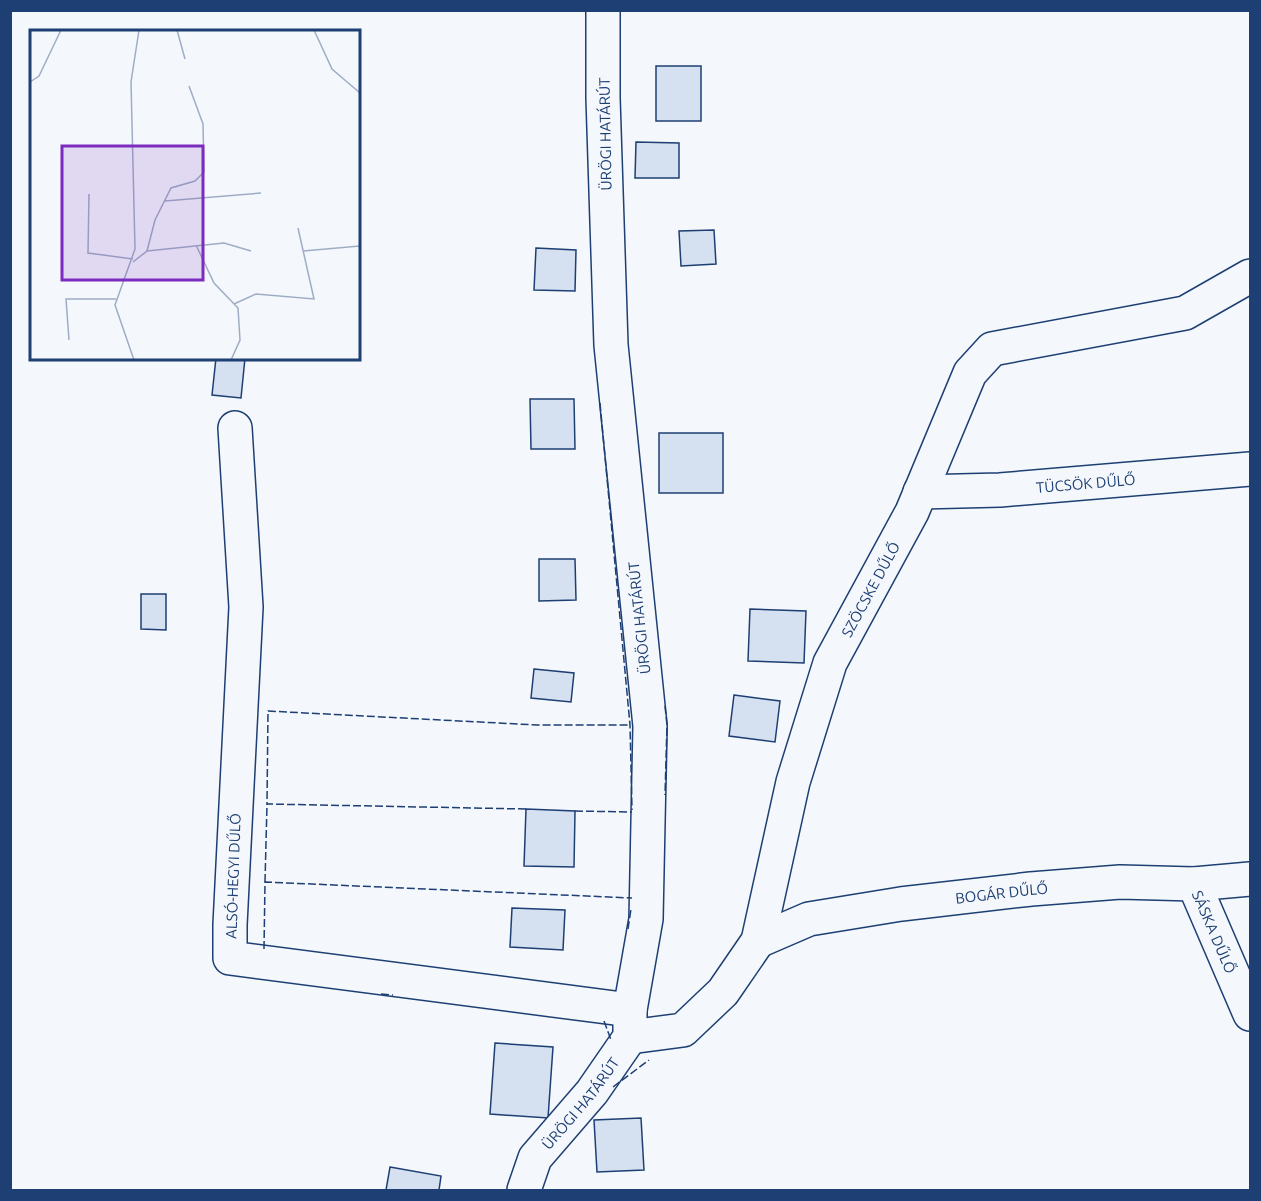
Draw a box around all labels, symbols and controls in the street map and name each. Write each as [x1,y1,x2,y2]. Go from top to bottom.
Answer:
inset map [30,30,360,360]
street label: ÜRÖGI HATÁRÚT [596,77,614,191]
street label: TÜCSÖK DŰLŐ [1035,470,1136,495]
street label: SZÖCSKE DŰLŐ [837,539,903,640]
street label: ÜRÖGI HATÁRÚT [625,560,653,675]
street label: ALSÓ-HEGYI DŰLŐ [222,813,244,939]
street label: BOGÁR DŰLŐ [954,879,1049,906]
street label: SÁSKA DŰLŐ [1189,888,1240,976]
street label: ÜRÖGI HATÁRÚT [538,1053,622,1153]

